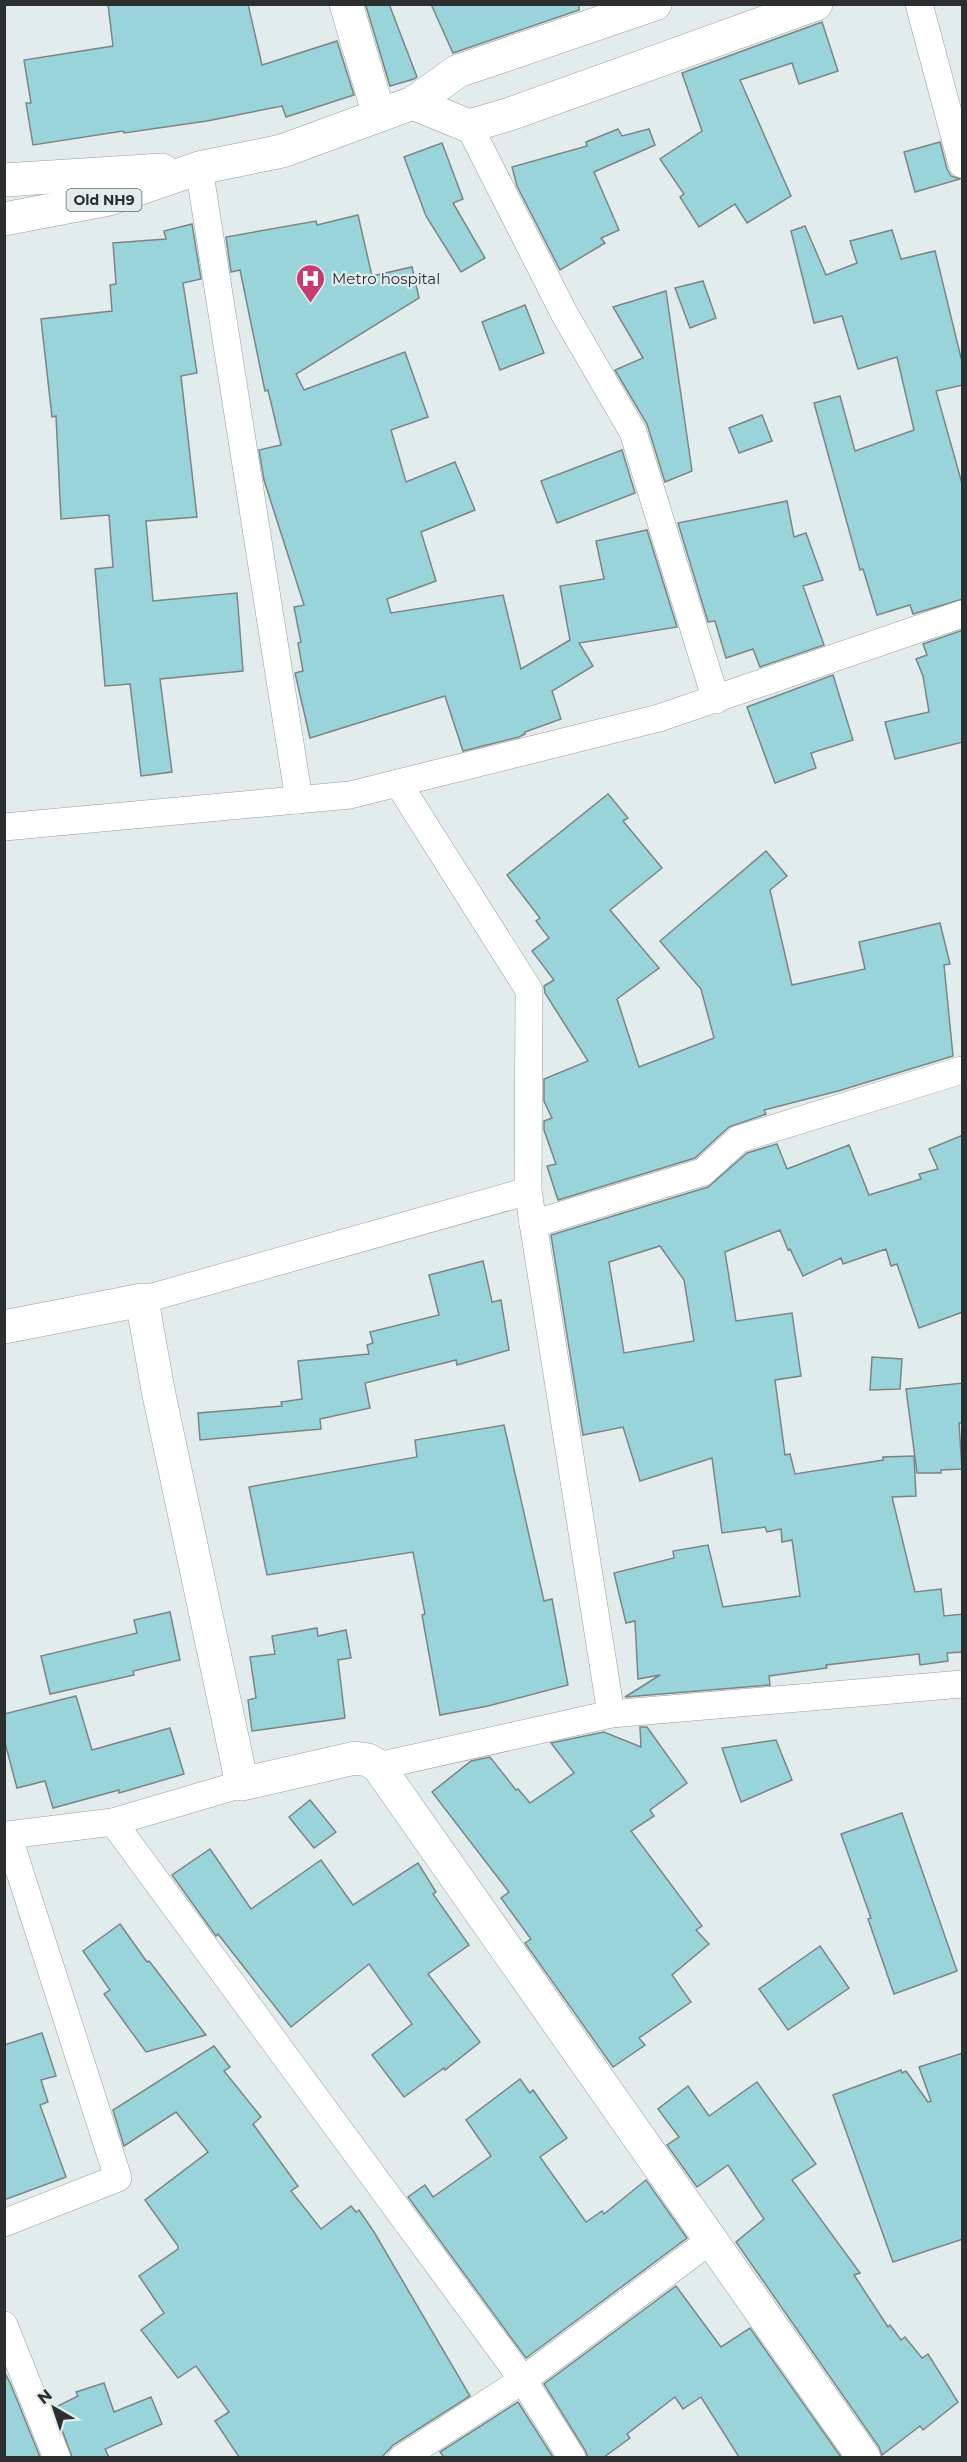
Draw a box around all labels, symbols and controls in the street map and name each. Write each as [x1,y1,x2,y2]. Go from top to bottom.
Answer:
road number: Old NH9 [66,189,142,211]
hospital icon: Metro hospital [295,262,327,304]
place label: Metro hospital [332,269,440,288]
north arrow [24,2378,84,2438]
text: N [34,2385,56,2408]

